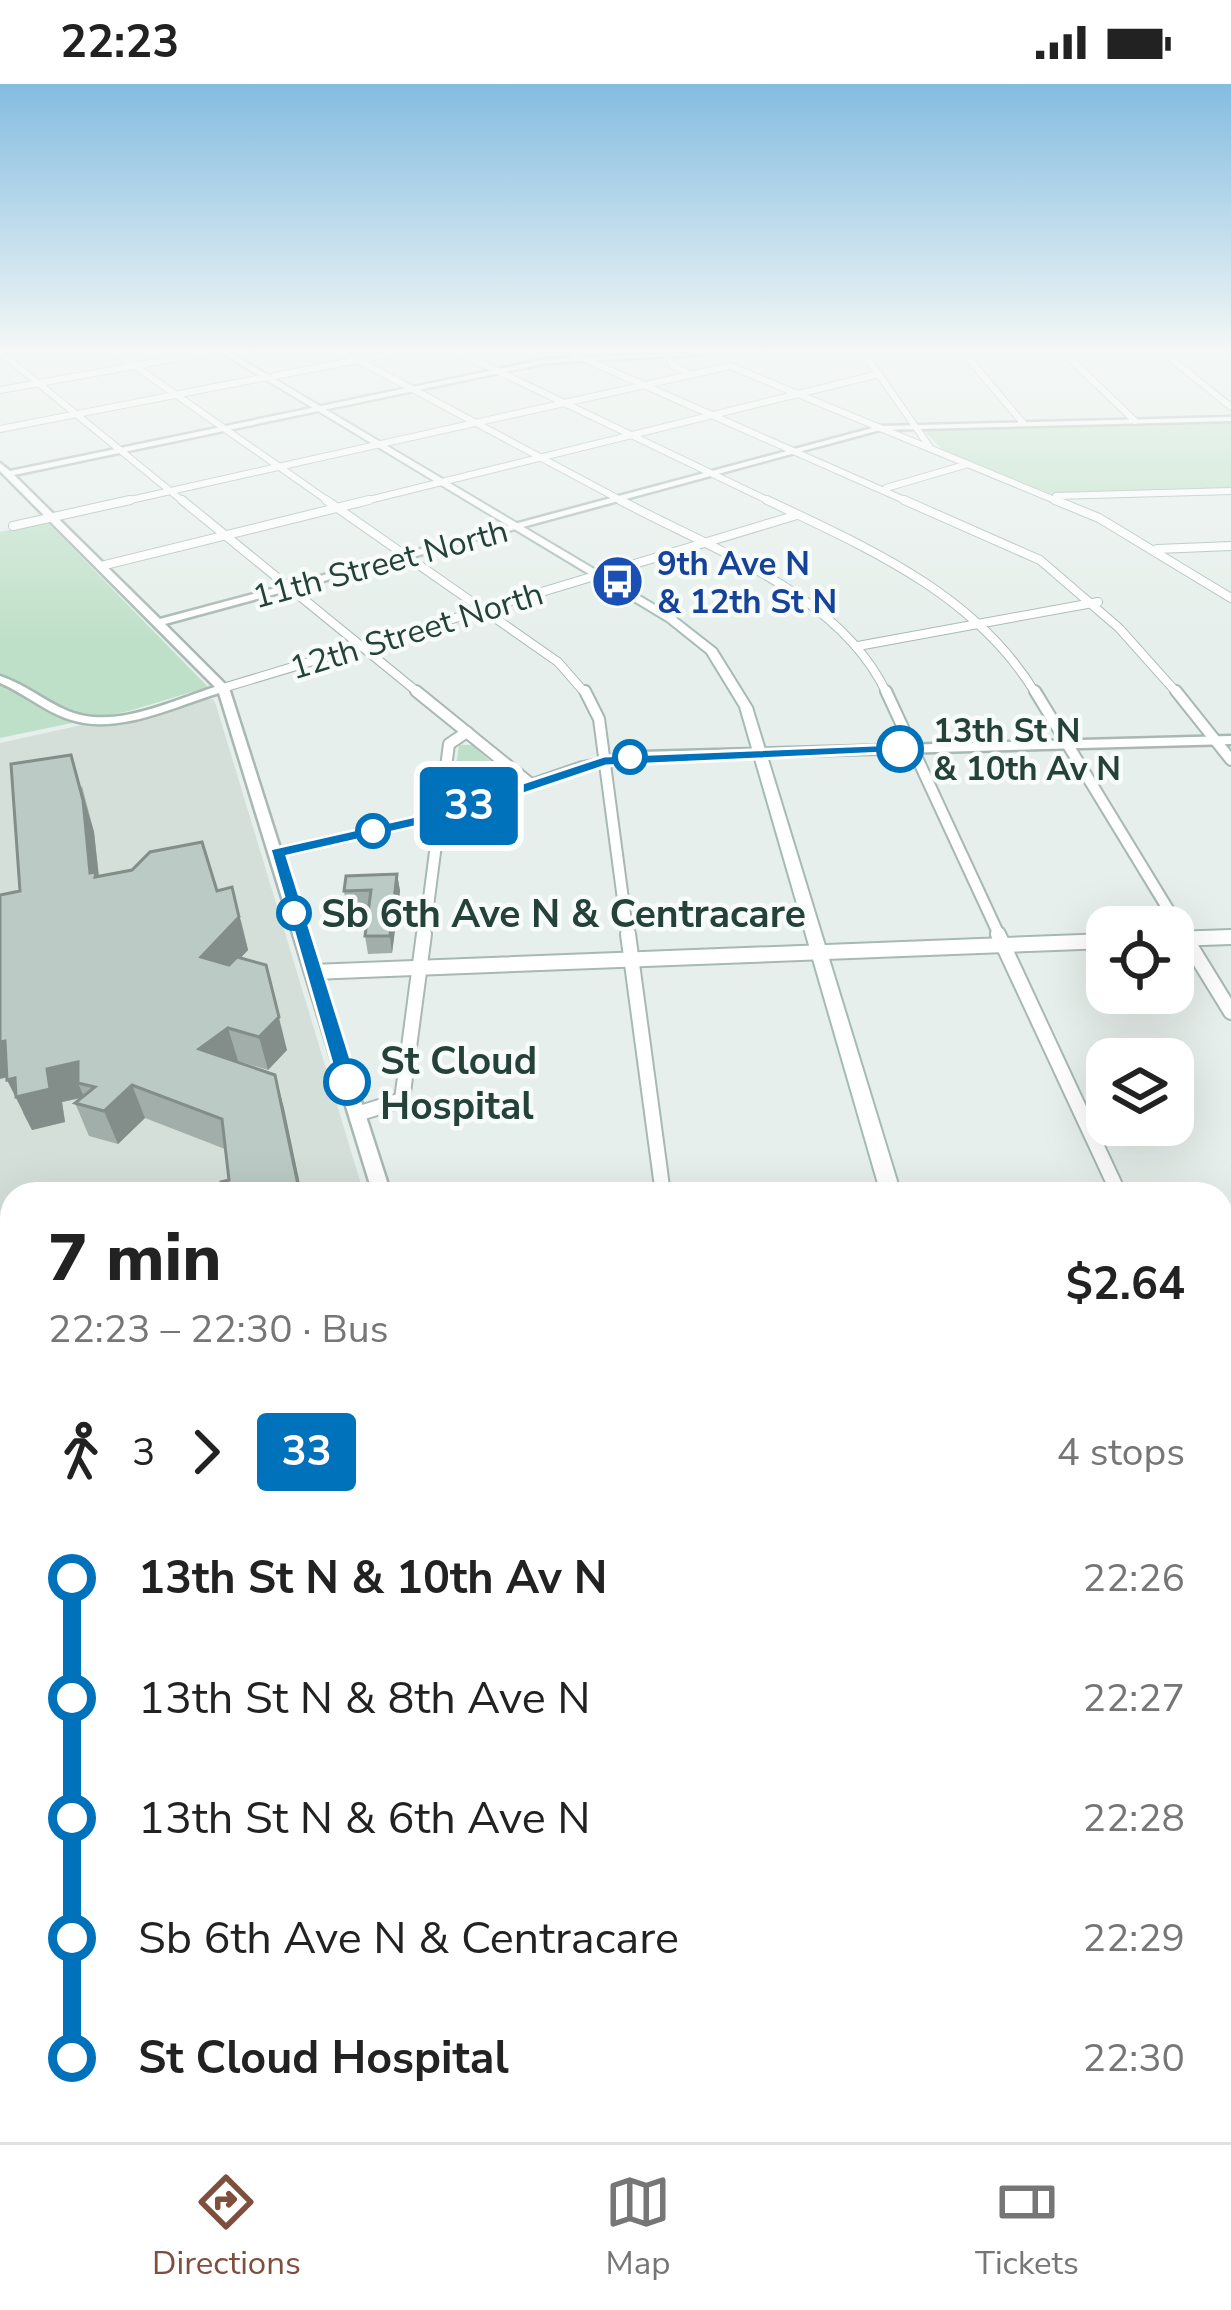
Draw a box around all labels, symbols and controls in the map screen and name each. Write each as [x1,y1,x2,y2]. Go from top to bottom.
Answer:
text: 22:23 [60,12,179,73]
street label: 11th Street North [248,509,513,620]
place label: 9th Ave N & 12th St N [657,542,837,625]
bus stop icon: 9th Ave N & 12th St N [590,554,646,610]
street label: 12th Street North [284,572,549,691]
place label: 13th St N & 10th Av N [933,709,1121,792]
marker: 13th St N & 10th Av N [878,727,922,771]
unlabelled marker [614,741,646,773]
line badge: 33 [415,767,523,845]
text: 33 [444,777,494,834]
unlabelled marker [357,815,389,847]
place label: Sb 6th Ave N & Centracare [321,888,806,941]
marker: Sb 6th Ave N & Centracare [278,897,310,929]
map controls [1086,906,1194,1146]
button: locate [1086,906,1194,1014]
place label: St Cloud Hospital [380,1035,537,1133]
button: layers [1086,1038,1194,1146]
marker: St Cloud Hospital [325,1060,369,1104]
text: 7 min [48,1213,222,1303]
text: $2.64 [1066,1254,1185,1315]
text: 22:23 – 22:30 · Bus [48,1303,388,1356]
icon: walk [48,1419,114,1485]
icon: forward [173,1419,239,1485]
text: 33 [281,1423,332,1480]
text: 3 [132,1426,155,1479]
text: 4 stops [1056,1426,1185,1479]
text: 13th St N & 10th Av N [138,1548,608,1609]
text: 22:26 [1083,1552,1185,1605]
text: 13th St N & 8th Ave N [138,1668,591,1729]
text: 22:27 [1083,1672,1185,1725]
text: 13th St N & 6th Ave N [138,1788,591,1849]
text: 22:28 [1083,1792,1185,1845]
text: Sb 6th Ave N & Centracare [138,1908,679,1969]
text: 22:29 [1083,1912,1185,1965]
text: St Cloud Hospital [138,2028,509,2089]
text: 22:30 [1083,2032,1185,2085]
tab: Directions [152,2169,301,2286]
tab: Map [605,2169,671,2286]
tab: Tickets [975,2169,1079,2286]

